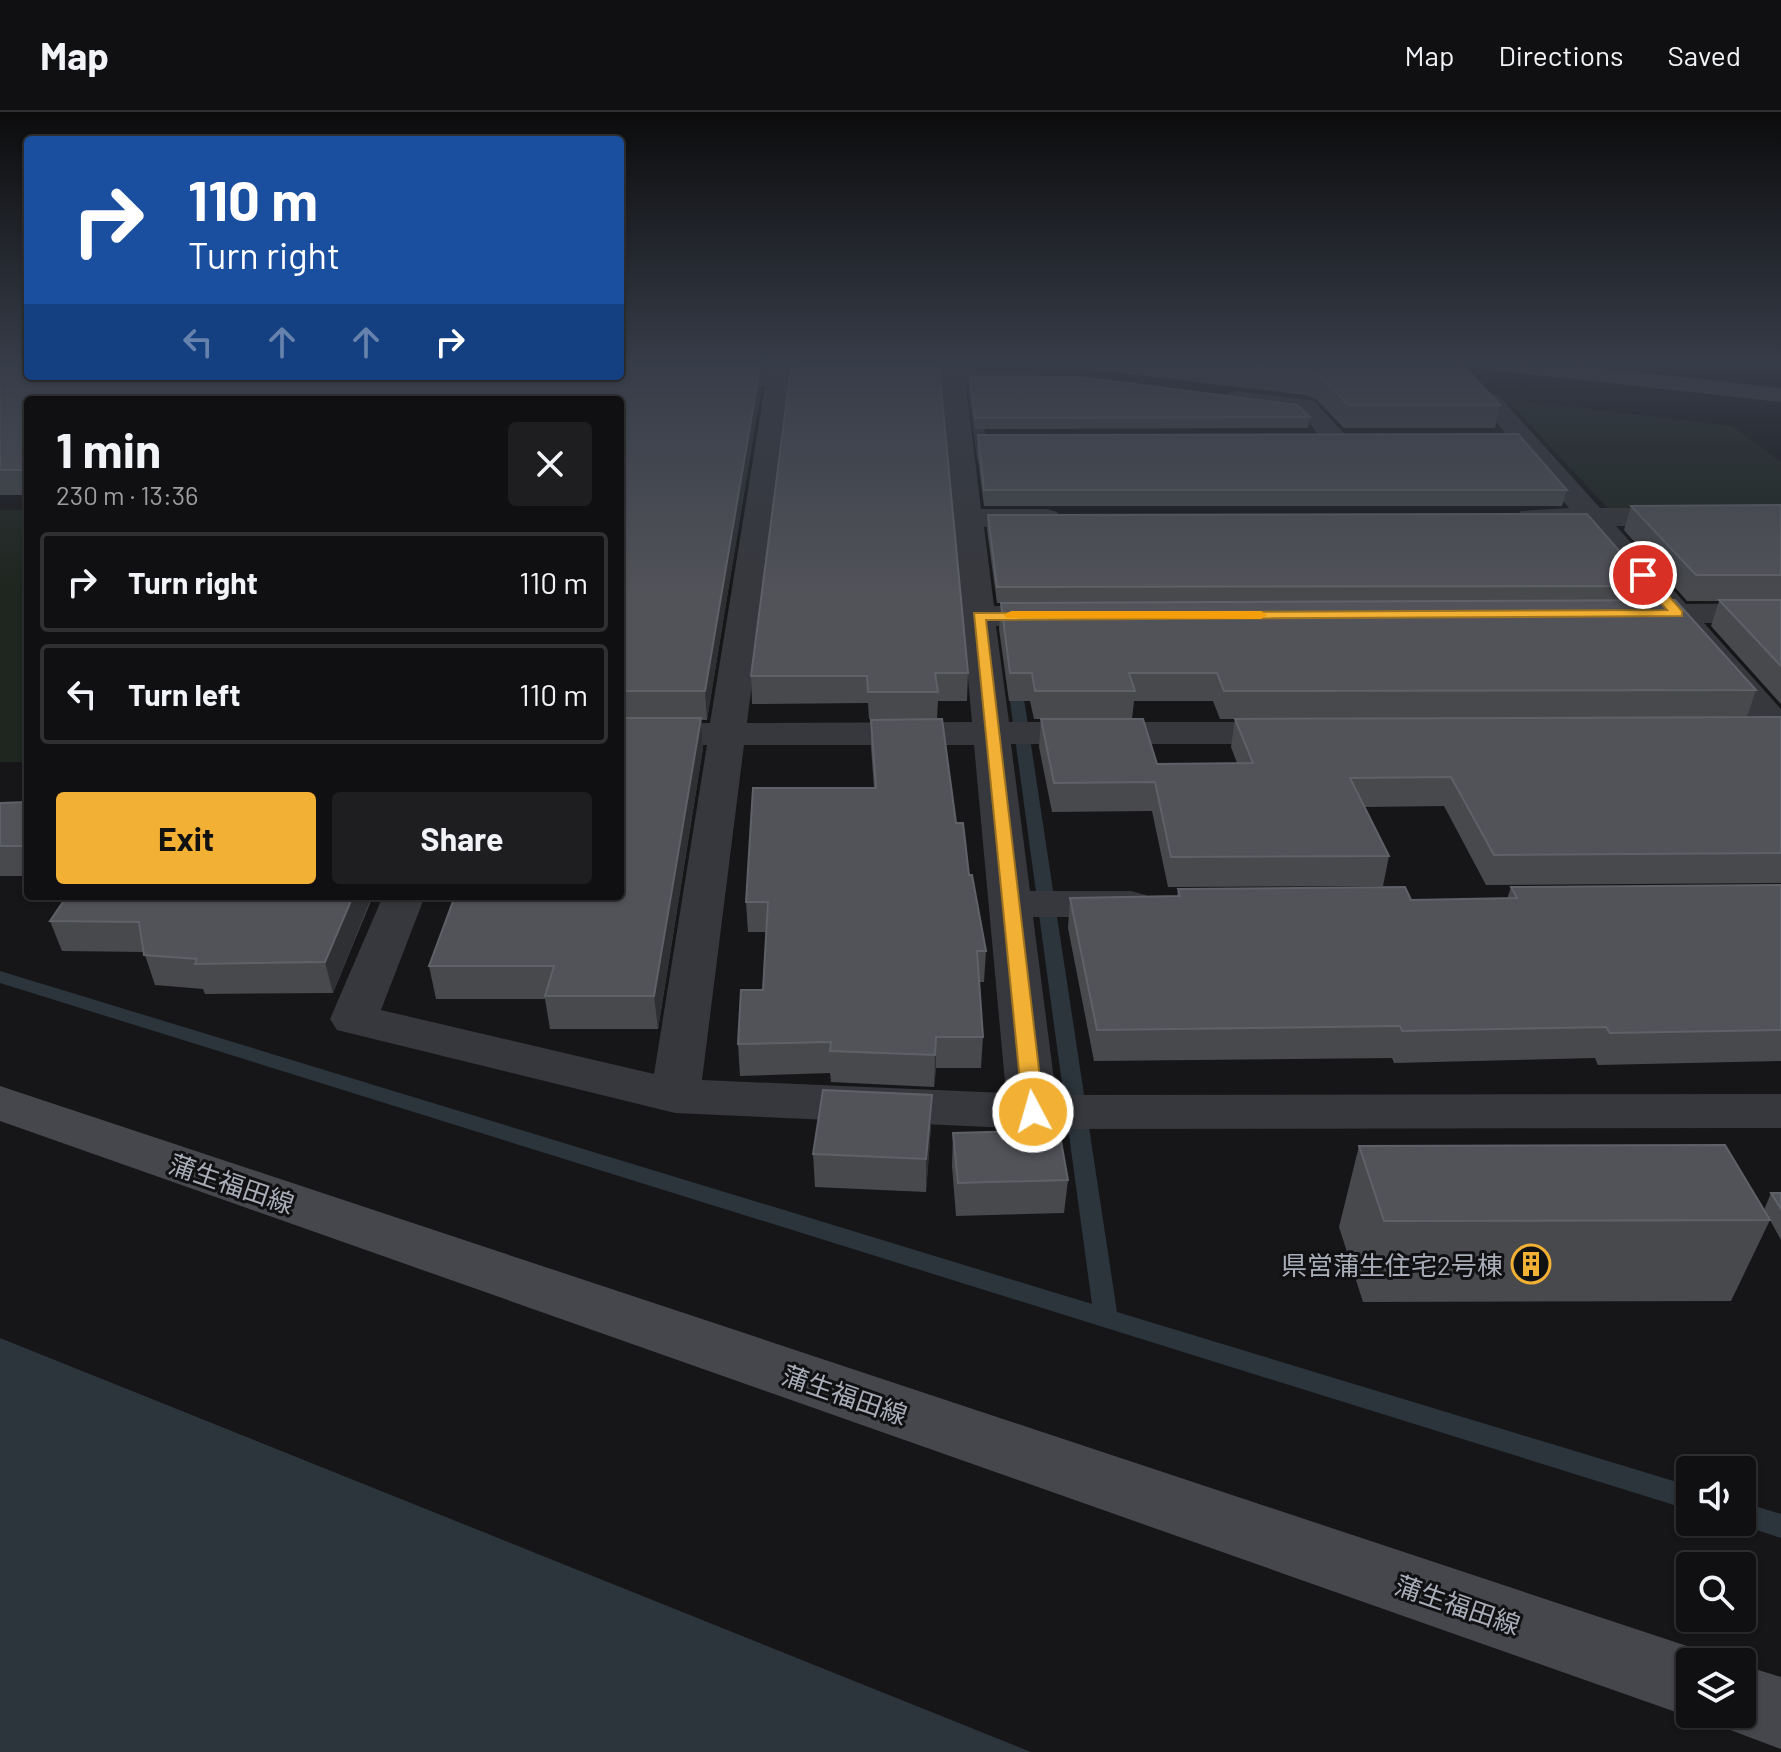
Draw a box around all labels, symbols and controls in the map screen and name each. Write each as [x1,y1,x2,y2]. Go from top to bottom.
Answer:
text: Map [40,32,109,78]
text: Map [1405,38,1454,72]
text: Directions [1498,38,1624,72]
text: Saved [1668,38,1741,72]
text: 110 m [188,165,318,232]
icon: right [56,168,160,272]
text: Turn right [188,233,340,276]
icon: left [176,320,220,364]
icon: ahead [260,320,304,364]
icon: ahead [344,320,388,364]
icon: right [428,320,472,364]
text: 1 min [56,420,161,478]
button: close [508,422,592,506]
text: 230 m · 13:36 [56,479,199,510]
pin [1609,541,1677,609]
icon: arrive [1621,553,1665,597]
icon: right [60,560,104,604]
text: Turn right [128,564,258,600]
text: 110 m [519,564,588,600]
icon: left [60,672,104,716]
text: Turn left [128,676,241,712]
text: 110 m [519,676,588,712]
button: Exit [56,792,316,884]
button: Share [332,792,592,884]
position arrow [991,1070,1075,1154]
street label: 蒲生福田線 [165,1147,299,1219]
building icon: 県営蒲生住宅2号棟 [1510,1243,1552,1285]
place label: 県営蒲生住宅2号棟 [1281,1249,1503,1280]
street label: 蒲生福田線 [778,1358,912,1430]
map controls [1676,1456,1756,1728]
button: sound [1676,1456,1756,1536]
button: search [1676,1552,1756,1632]
street label: 蒲生福田線 [1391,1568,1525,1640]
button: layers [1676,1648,1756,1728]

